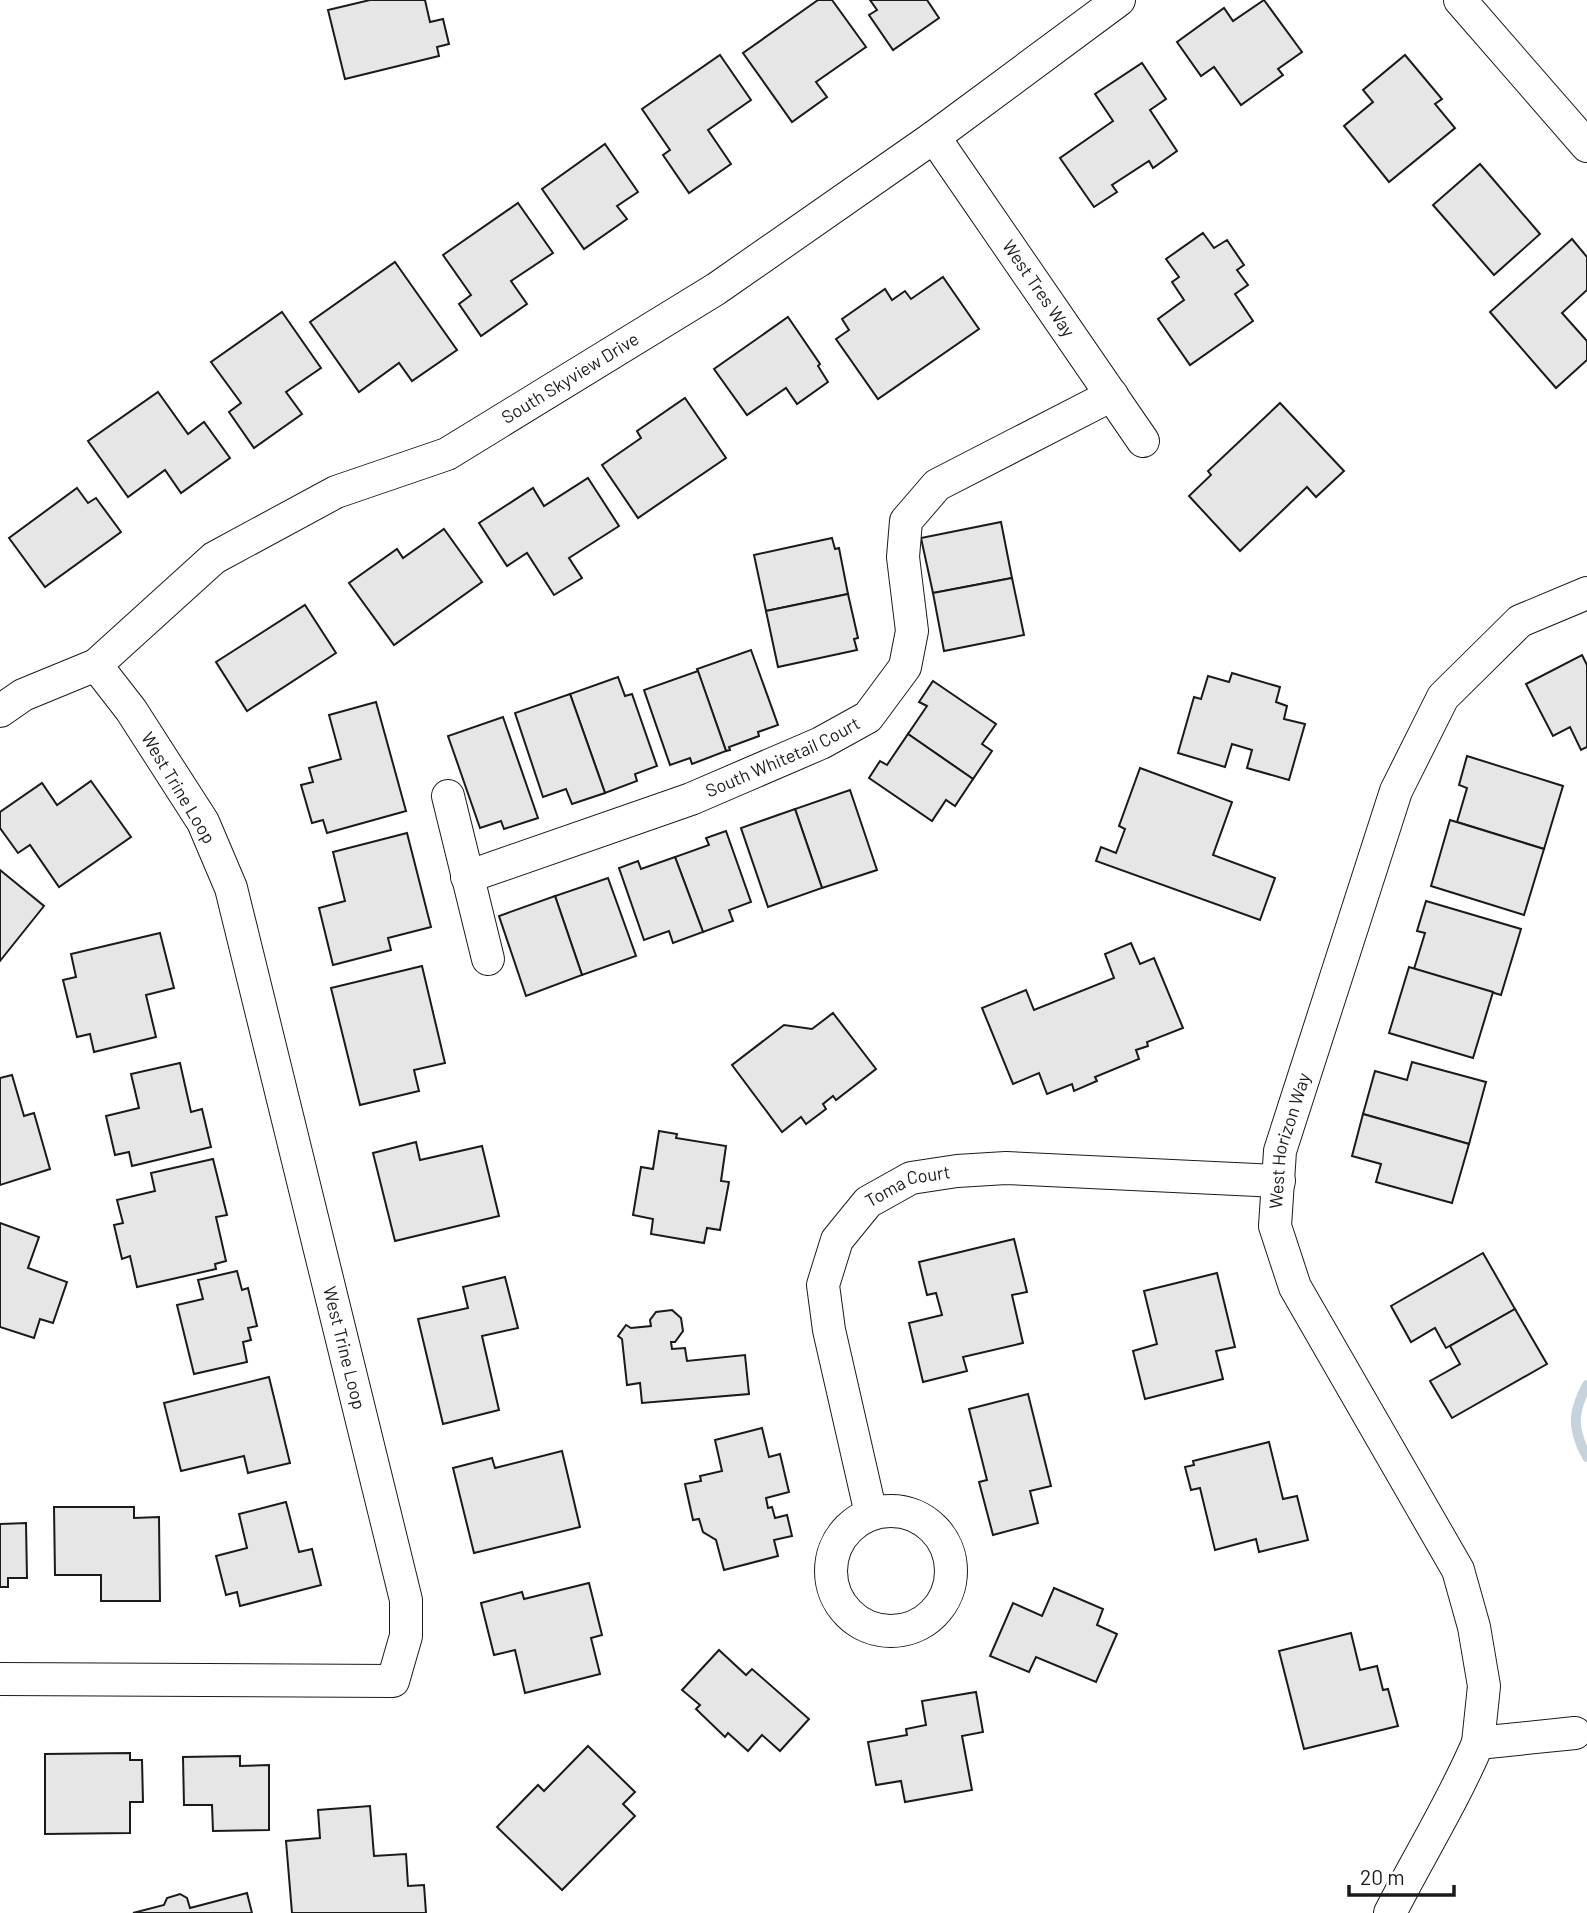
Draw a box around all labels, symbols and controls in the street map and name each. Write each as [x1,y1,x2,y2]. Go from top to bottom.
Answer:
street label: West Tres Way [998,235,1080,341]
street label: South Skyview Drive [497,327,643,428]
street label: South Whitetail Court [702,712,864,801]
street label: West Trine Loop [137,728,221,847]
street label: West Horizon Way [1264,1070,1314,1210]
street label: Toma Court [861,1160,952,1211]
street label: West Trine Loop [319,1284,371,1412]
scale bar [1349,1854,1454,1898]
text: 20 m [1360,1864,1405,1889]

